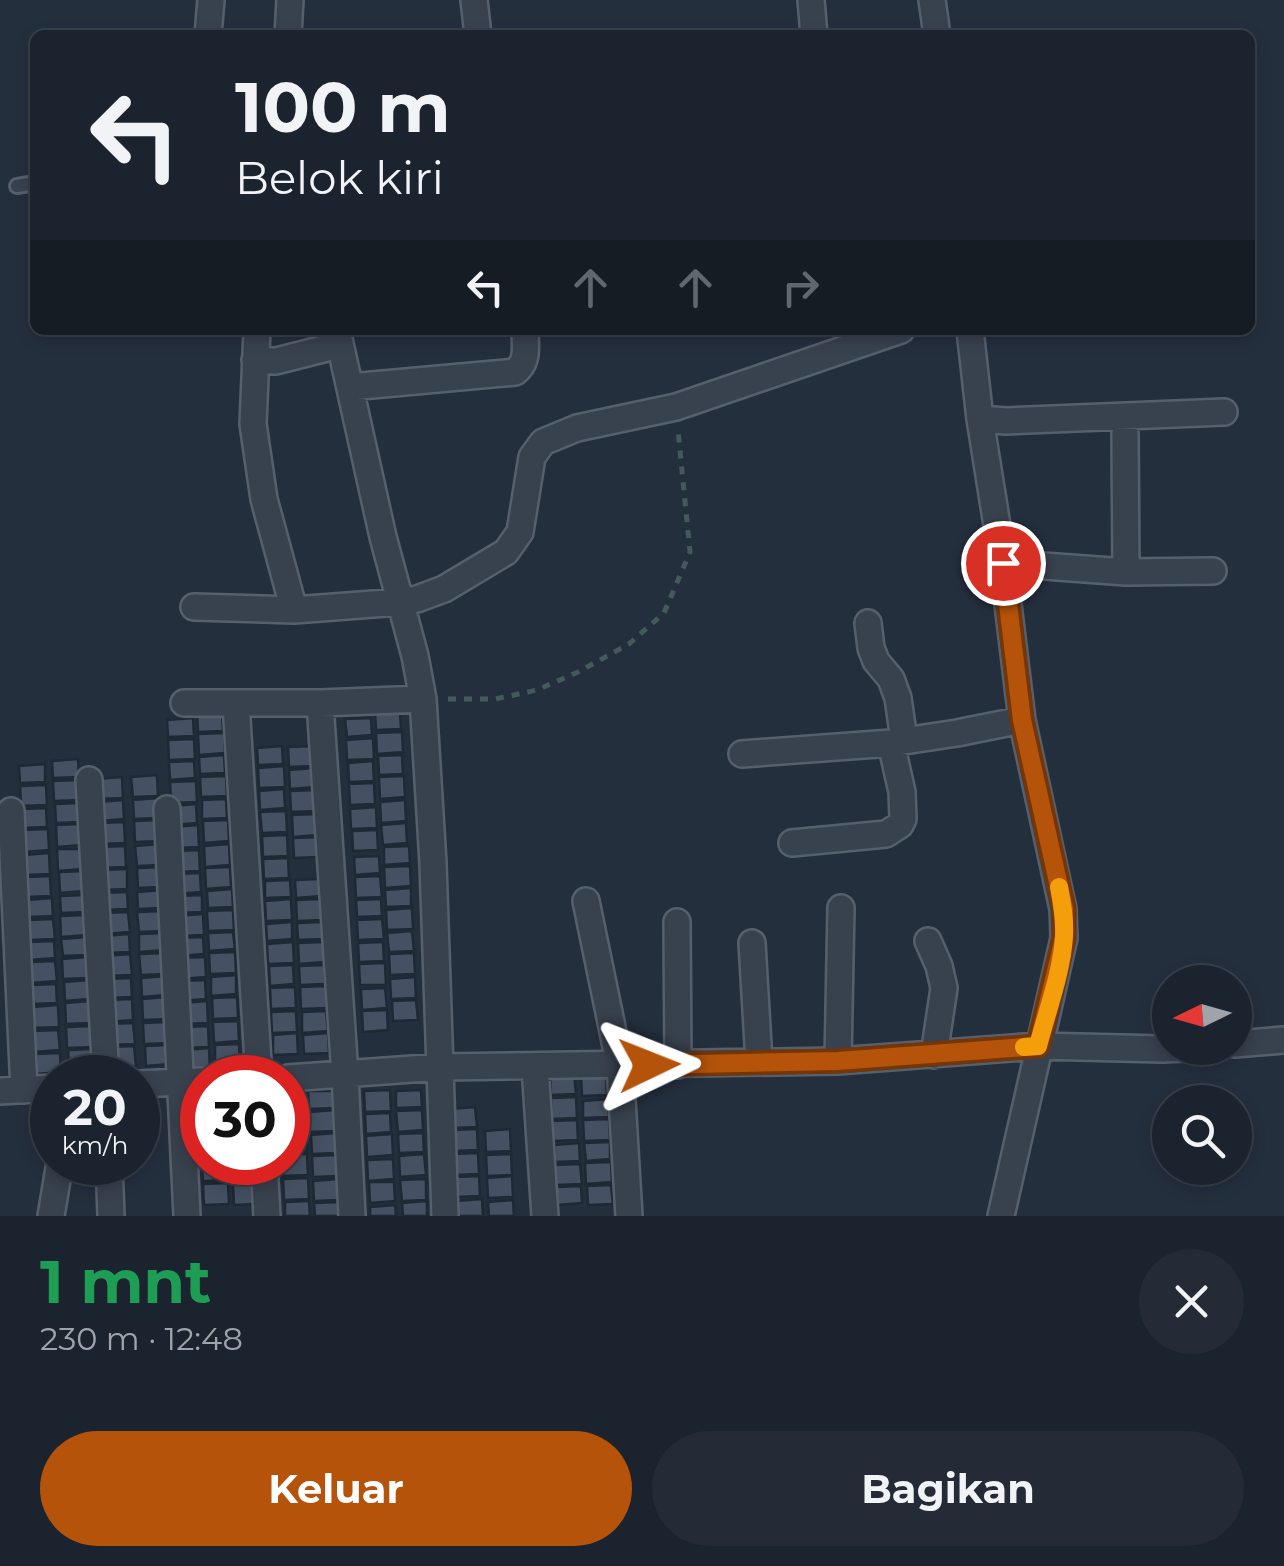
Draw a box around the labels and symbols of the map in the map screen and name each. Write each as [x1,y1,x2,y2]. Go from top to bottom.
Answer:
pin [961,521,1046,606]
north arrow [1152,965,1252,1065]
position arrow [597,1013,701,1117]
speed limit sign: 30 [180,1055,310,1185]

